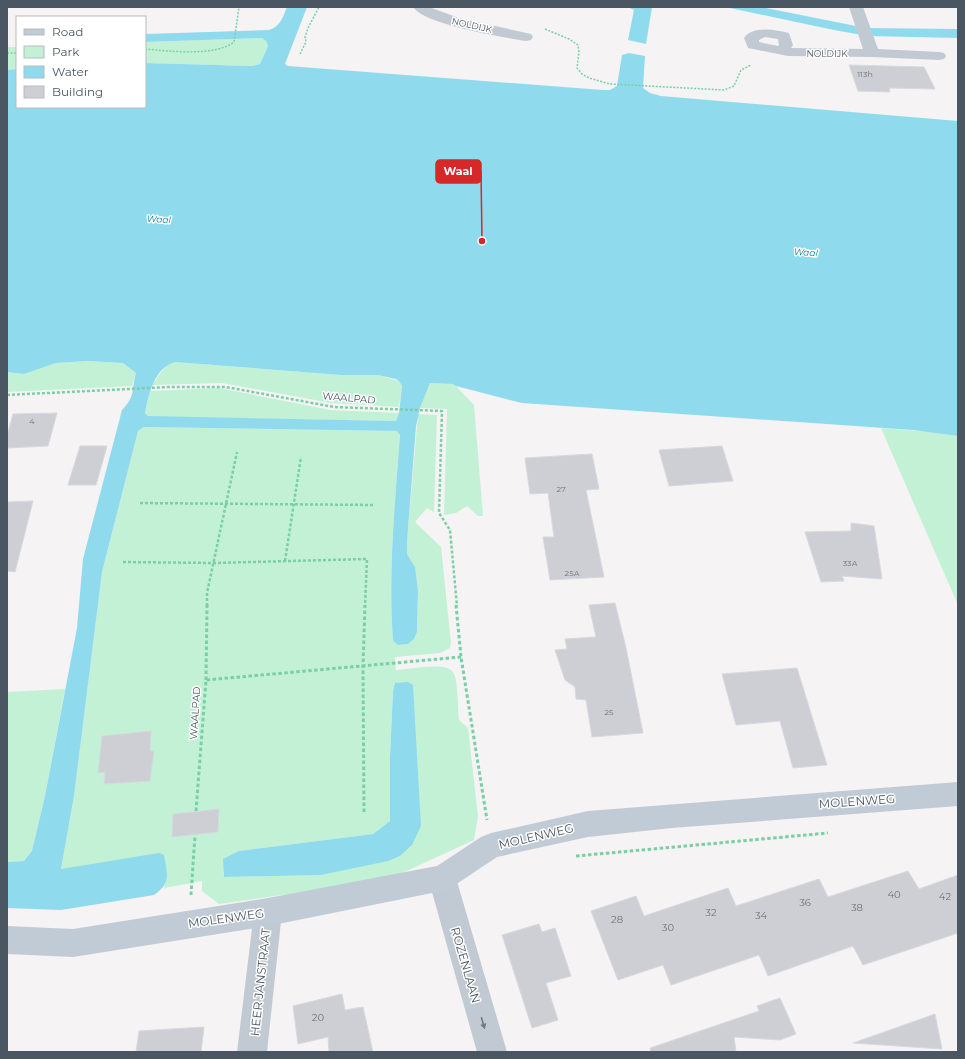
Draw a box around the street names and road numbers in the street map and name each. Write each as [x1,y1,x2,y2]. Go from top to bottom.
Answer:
street label: NOLDIJK [451,15,494,35]
street label: NOLDIJK [806,48,848,59]
street label: WAALPAD [322,389,376,407]
street label: WAALPAD [187,686,203,740]
street label: MOLENWEG [818,791,896,811]
street label: MOLENWEG [497,820,575,852]
street label: MOLENWEG [187,905,265,931]
street label: ROZENLAAN [448,925,484,1005]
street label: HEER JANSTRAAT [247,927,273,1037]

